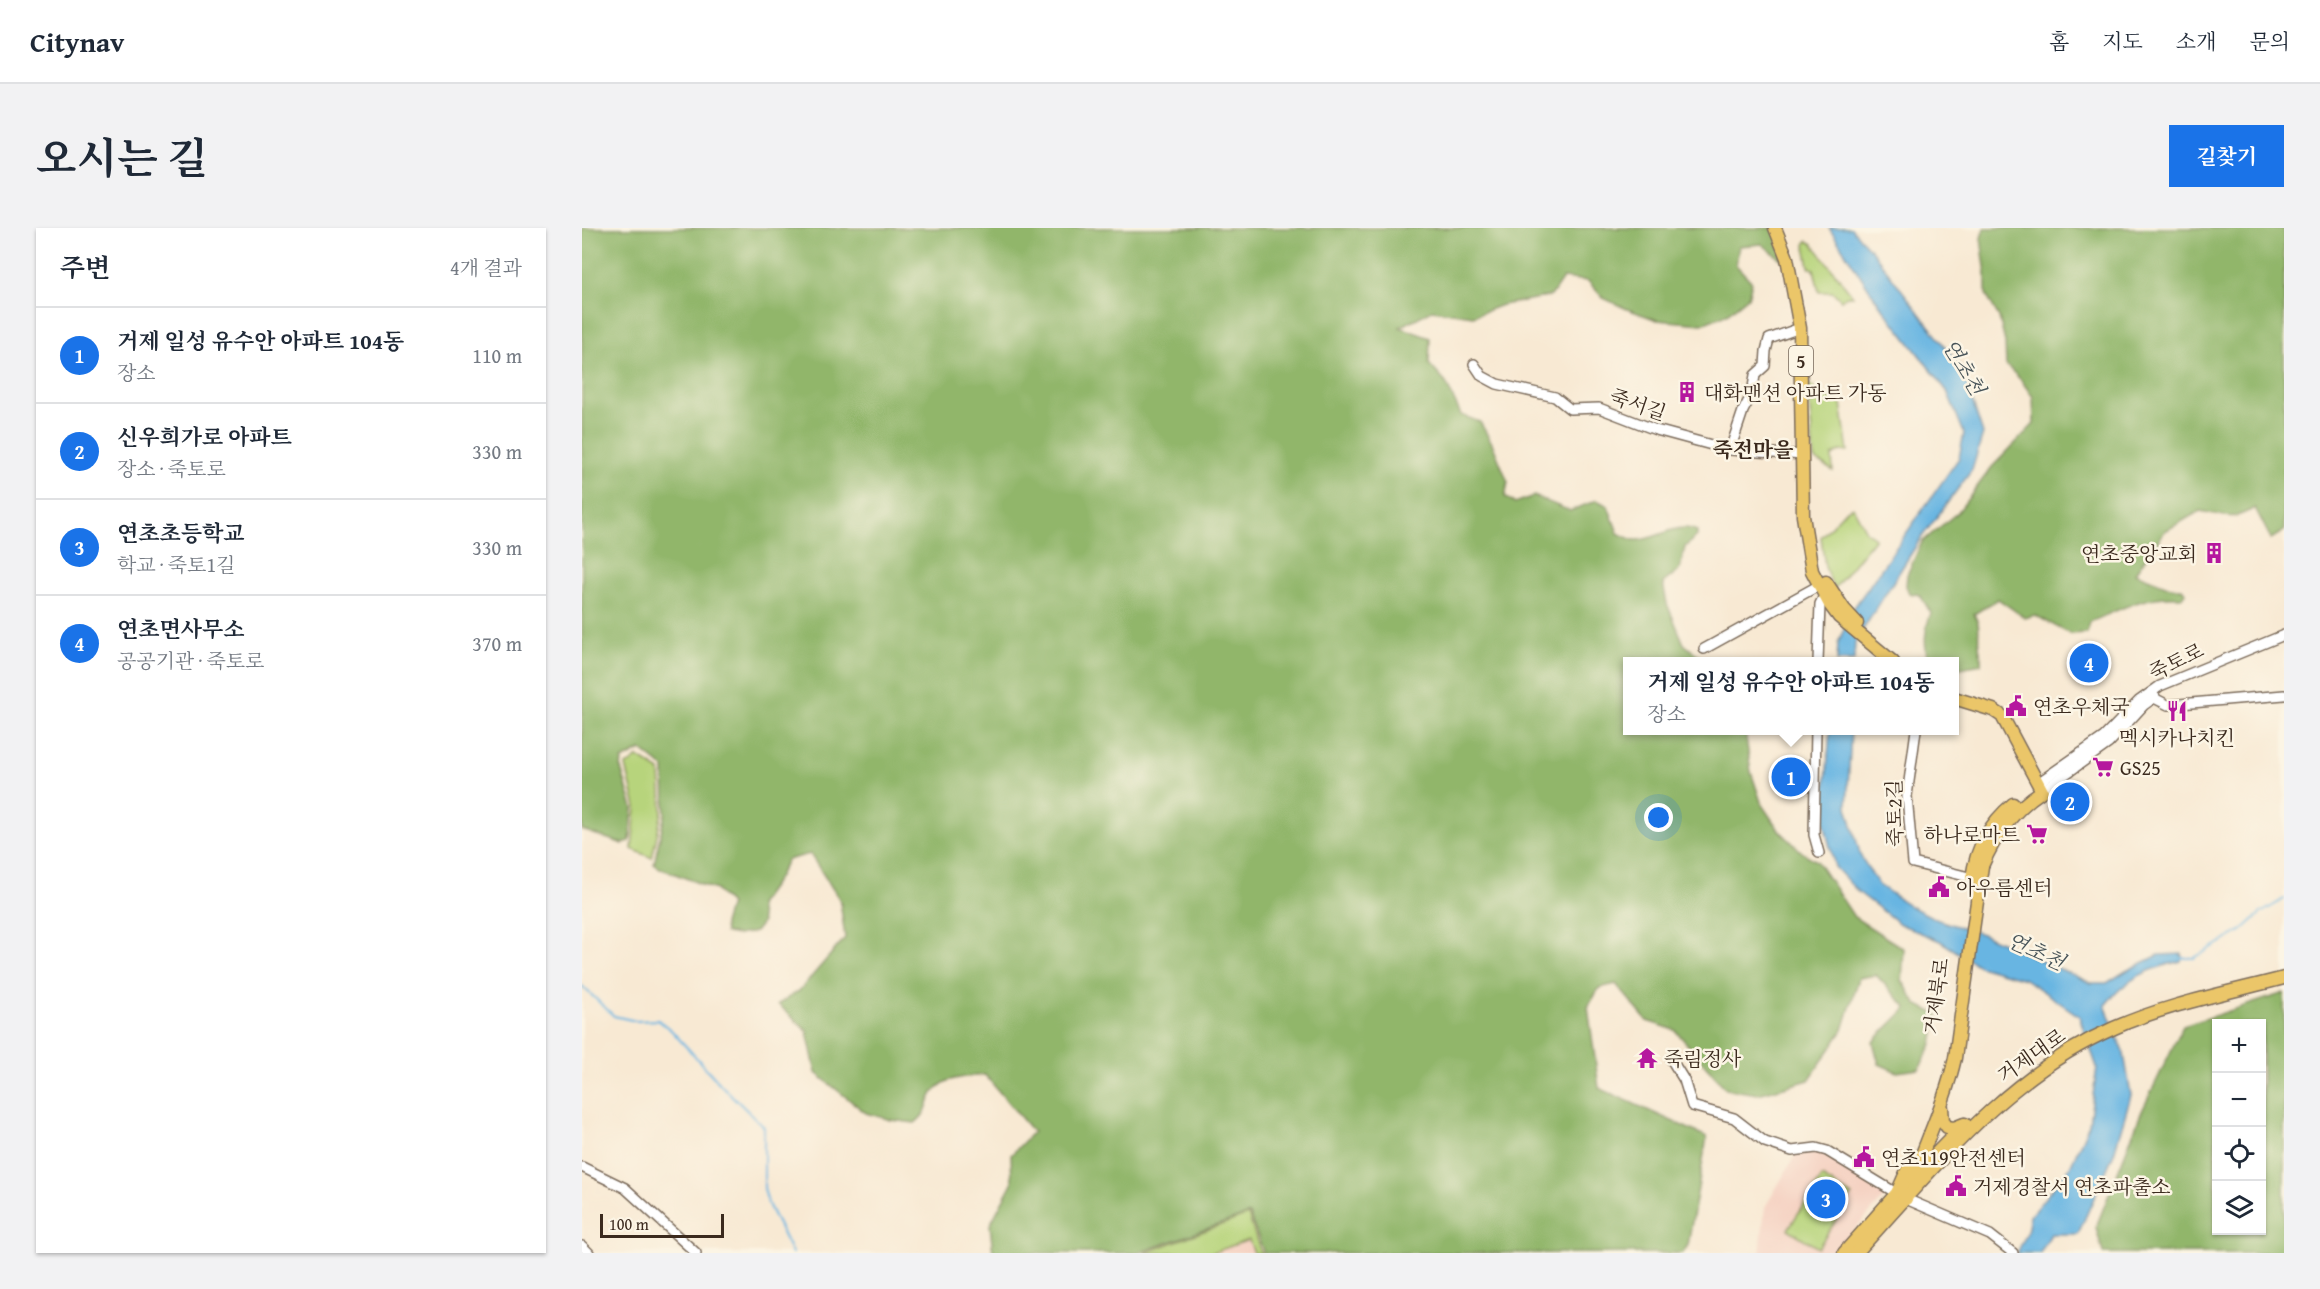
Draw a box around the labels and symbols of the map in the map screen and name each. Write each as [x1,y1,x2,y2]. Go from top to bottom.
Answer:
water label: 연초천 [1935,333,1994,403]
road number: 5 [1789,346,1813,376]
place label: 대화맨션 아파트 가동 [1704,378,1887,407]
building icon: 대화맨션 아파트 가동 [1675,380,1699,404]
street label: 죽서길 [1606,381,1670,427]
district label: 죽전마을 [1712,434,1794,465]
place label: 연초중앙교회 [2081,539,2197,568]
building icon: 연초중앙교회 [2202,541,2226,565]
street label: 죽토로 [2144,635,2208,687]
pin: 4 [2070,640,2108,686]
place label: 연초우체국 [2033,692,2130,721]
public building icon: 연초우체국 [2004,694,2028,718]
restaurant icon: 멕시카나치킨 [2165,699,2189,723]
place label: 멕시카나치킨 [2119,723,2235,752]
place label: GS25 [2120,753,2161,782]
pin: 1 [1772,754,1810,800]
supermarket icon: GS25 [2091,755,2115,779]
street label: 죽토2길 [1879,779,1909,847]
pin: 2 [2050,780,2090,824]
your location [1644,803,1673,832]
place label: 하나로마트 [1923,820,2020,849]
supermarket icon: 하나로마트 [2025,822,2049,846]
place label: 아우름센터 [1956,873,2053,902]
public building icon: 아우름센터 [1927,875,1951,899]
water label: 연초천 [2002,924,2072,979]
street label: 거제북로 [1916,956,1956,1036]
street label: 거제대로 [1991,1021,2071,1089]
place label: 죽림정사 [1664,1044,1742,1073]
temple icon: 죽림정사 [1635,1046,1659,1070]
place label: 연초119안전센터 [1881,1143,2026,1172]
public building icon: 연초119안전센터 [1852,1145,1876,1169]
place label: 거제경찰서 연초파출소 [1973,1172,2171,1201]
public building icon: 거제경찰서 연초파출소 [1944,1174,1968,1198]
pin: 3 [1806,1176,1846,1222]
scale bar [600,1211,724,1238]

